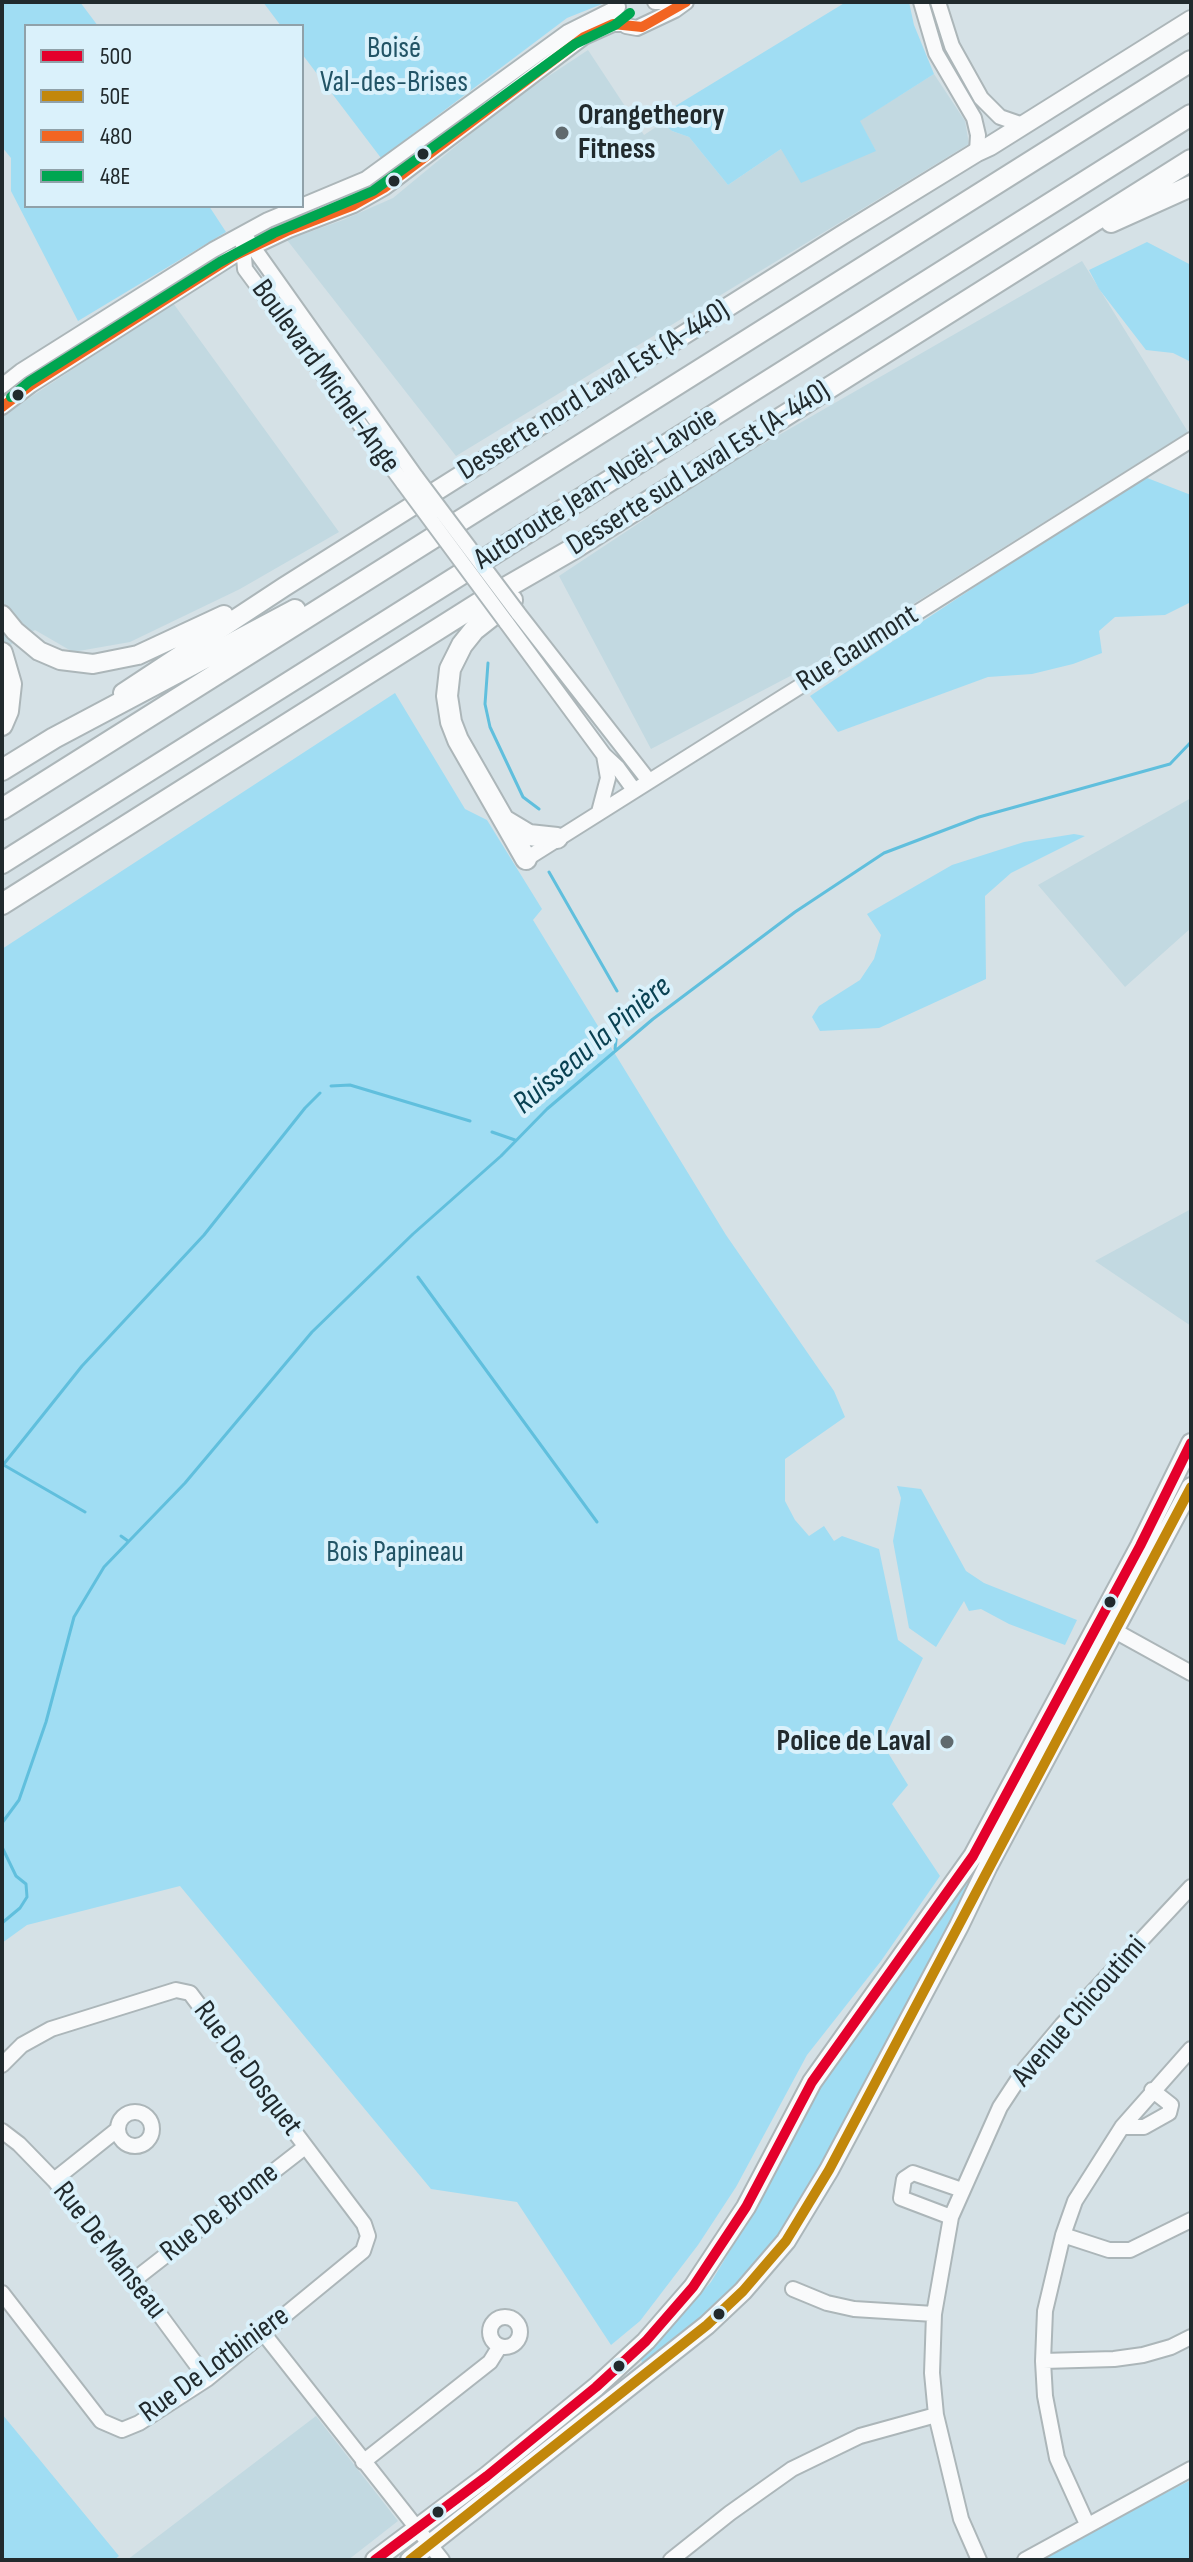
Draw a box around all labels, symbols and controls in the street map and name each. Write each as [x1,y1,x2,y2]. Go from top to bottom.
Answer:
legend [24,24,304,208]
park label: Boisé Val-des-Brises [320,31,468,102]
text: 50O [100,42,132,71]
text: 50E [100,82,130,111]
place label: Orangetheory Fitness [578,98,725,168]
text: 48O [100,122,132,151]
marker: Orangetheory Fitness [553,124,571,142]
unlabelled marker [415,146,431,162]
text: 48E [100,162,131,191]
unlabelled marker [386,173,402,189]
street label: Boulevard Michel-Ange [243,273,407,481]
street label: Desserte nord Laval Est (A-440) [452,293,736,489]
street label: Desserte sud Laval Est (A-440) [561,374,837,564]
unlabelled marker [10,387,26,403]
street label: Autoroute Jean-Noël-Lavoie [468,400,724,578]
street label: Rue Gaumont [791,598,925,700]
water label: Ruisseau la Pinière [506,969,680,1123]
park label: Bois Papineau [326,1535,464,1571]
unlabelled marker [1102,1594,1118,1610]
place label: Police de Laval [777,1724,931,1760]
marker: Police de Laval [938,1733,956,1751]
street label: Avenue Chicoutimi [1005,1929,1155,2095]
street label: Rue De Dosquet [185,1995,309,2143]
street label: Rue De Brome [154,2156,286,2270]
street label: Rue De Manseau [44,2175,174,2327]
street label: Rue De Lotbiniere [133,2299,297,2431]
unlabelled marker [711,2306,727,2322]
unlabelled marker [611,2358,627,2374]
unlabelled marker [430,2504,446,2520]

